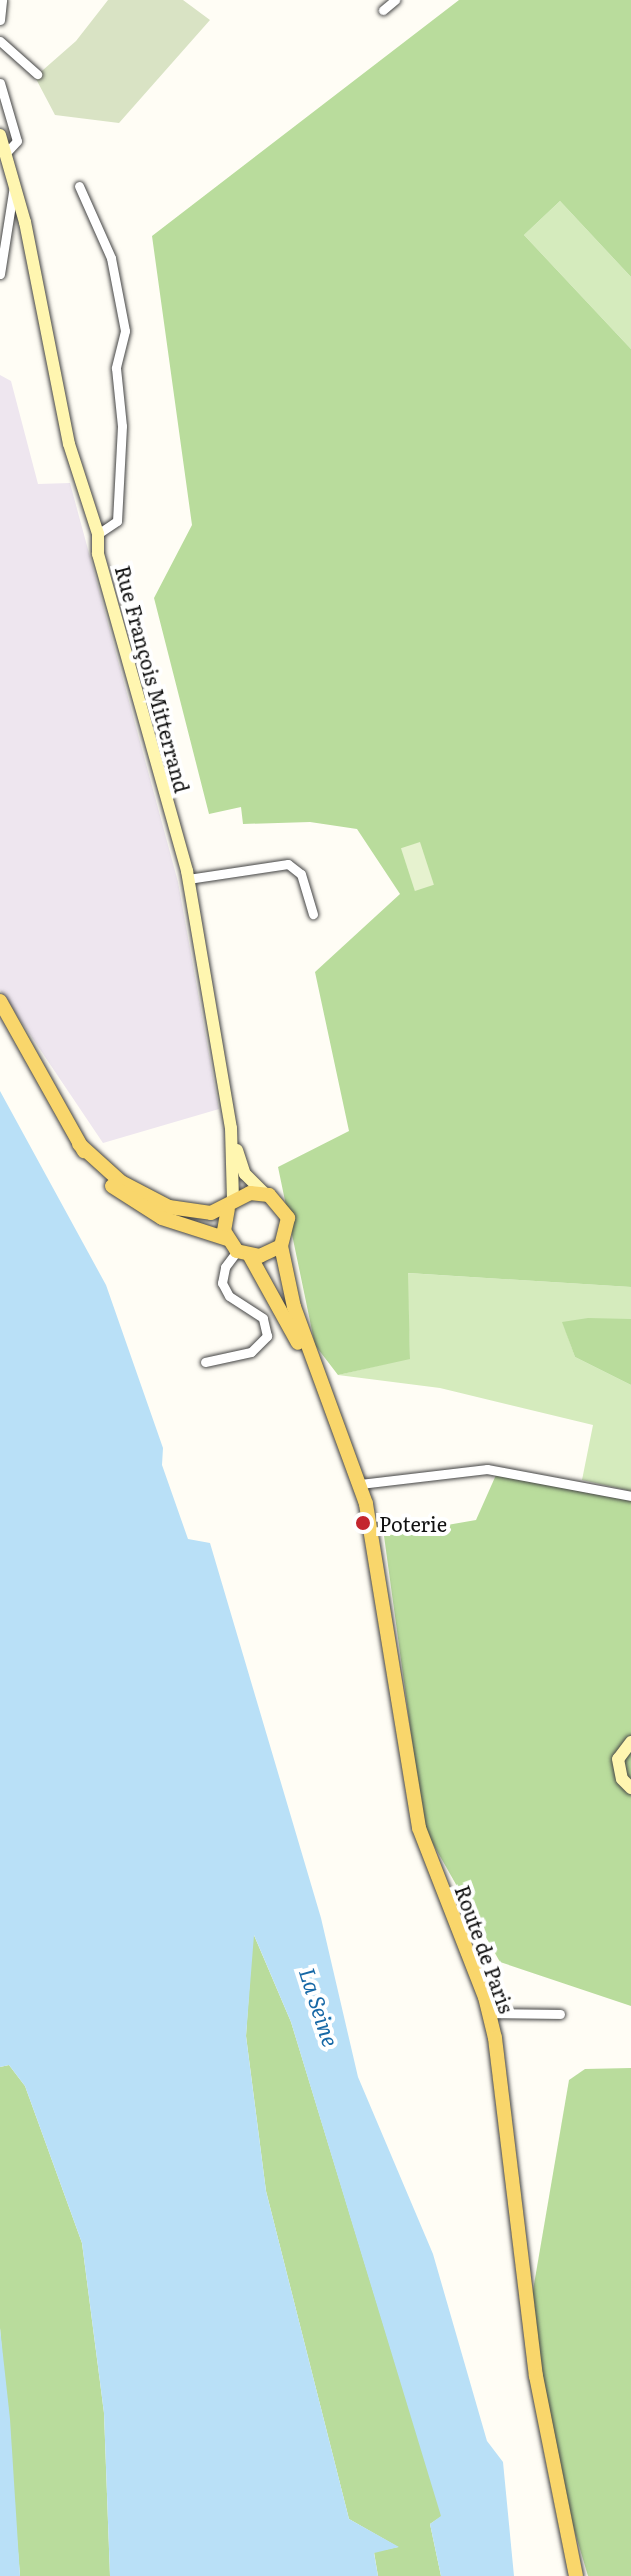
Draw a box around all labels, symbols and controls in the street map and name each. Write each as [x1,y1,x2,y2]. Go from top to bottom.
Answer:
street label: Rue François Mitterrand [111,563,195,795]
place label: Poterie [379,1511,447,1535]
marker: Poterie [354,1514,372,1532]
street label: Route de Paris [451,1882,519,2016]
water label: La Seine [295,1964,345,2050]

